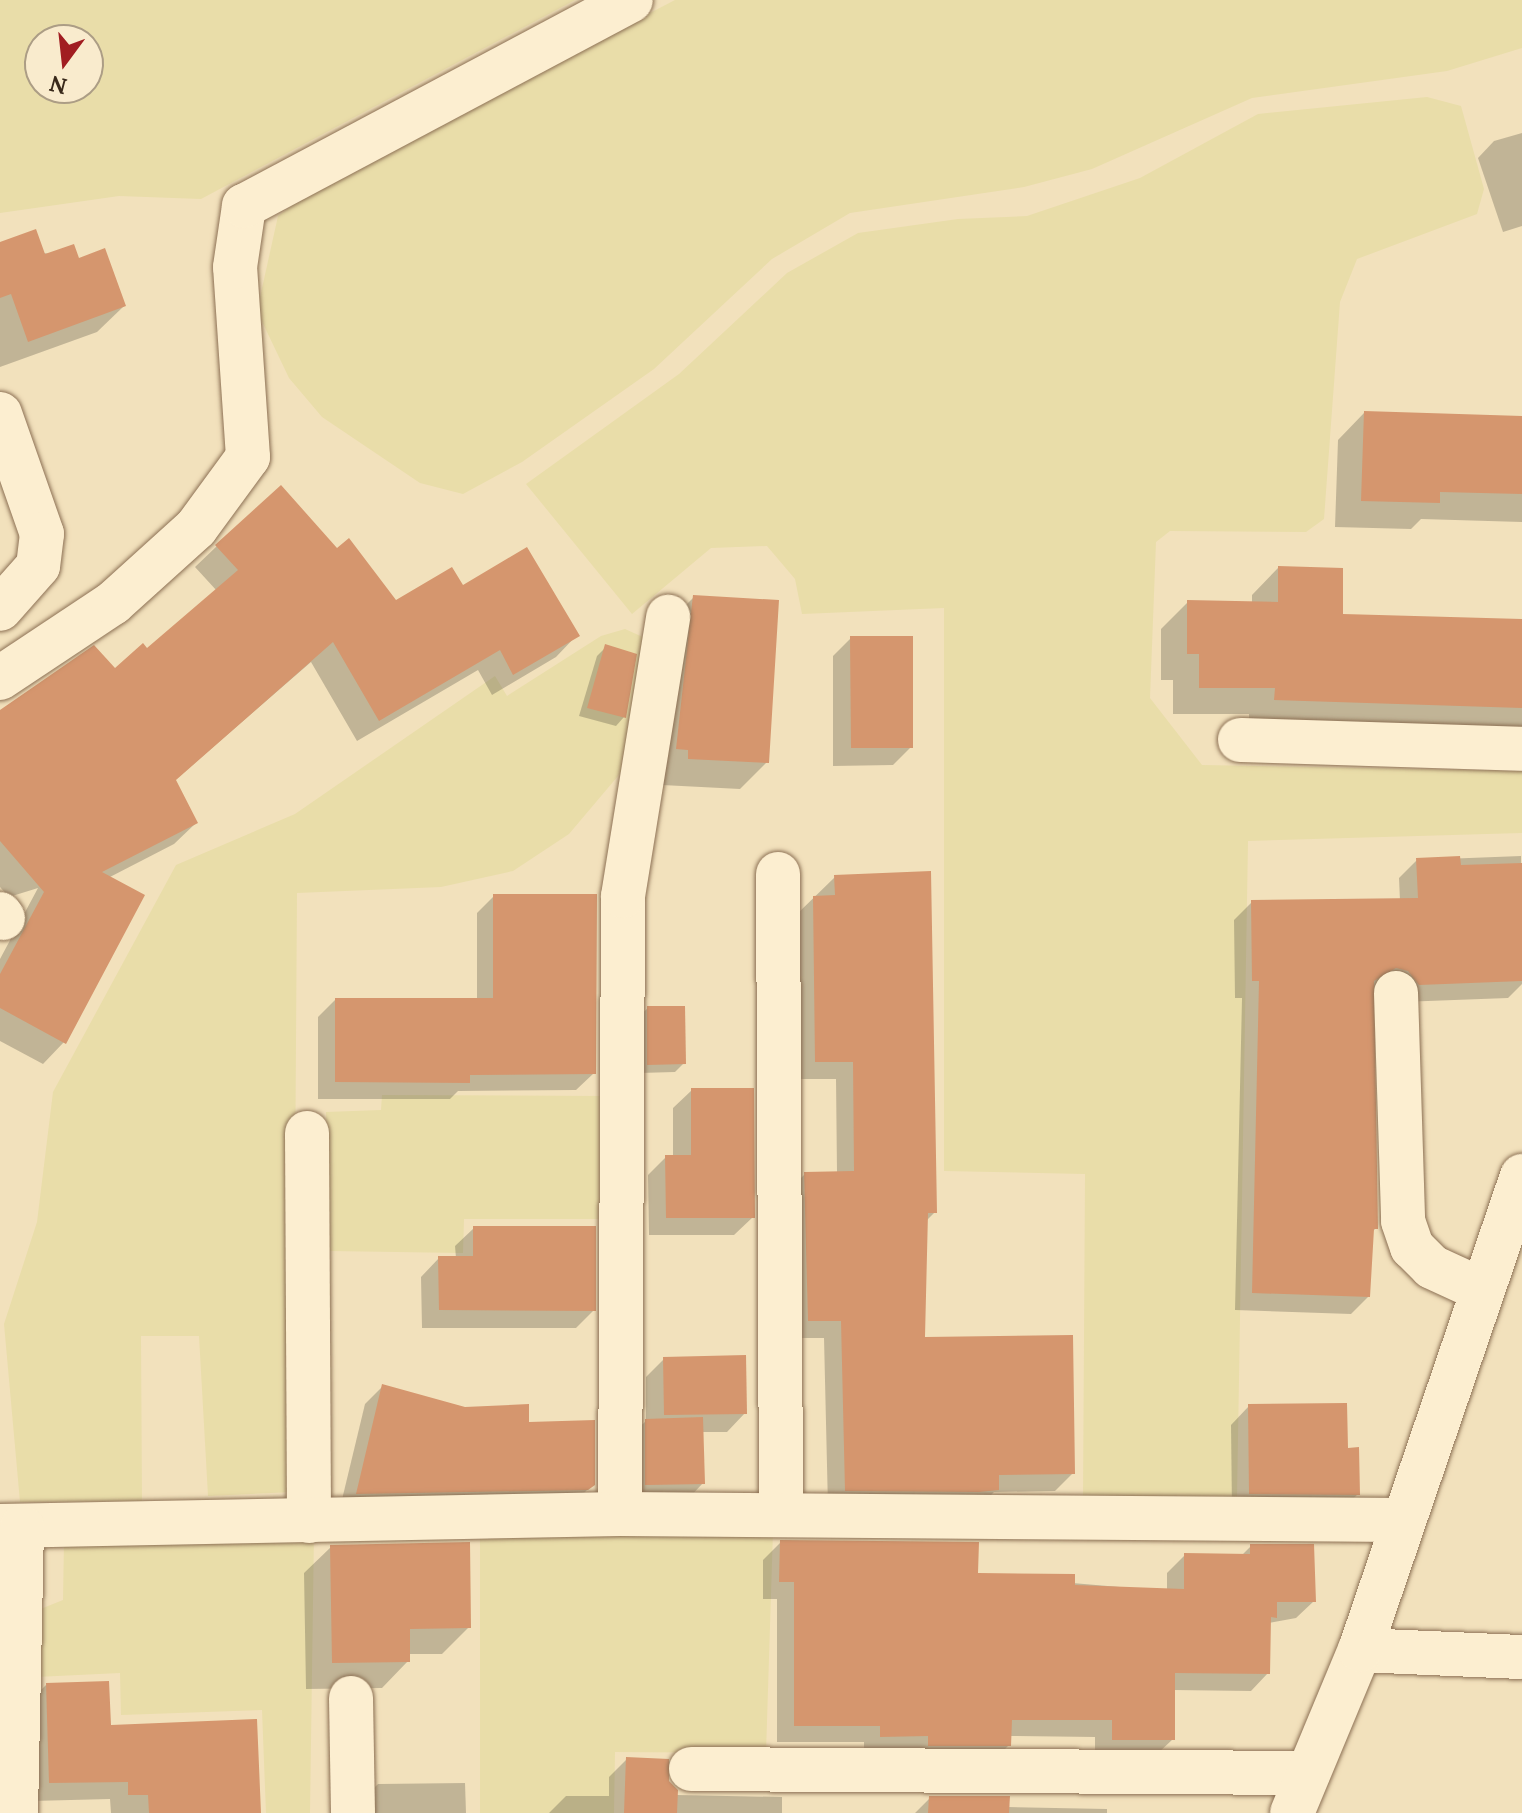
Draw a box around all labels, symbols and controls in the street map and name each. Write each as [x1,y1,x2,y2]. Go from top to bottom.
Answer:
north arrow [24,24,104,104]
text: N [46,70,70,101]

